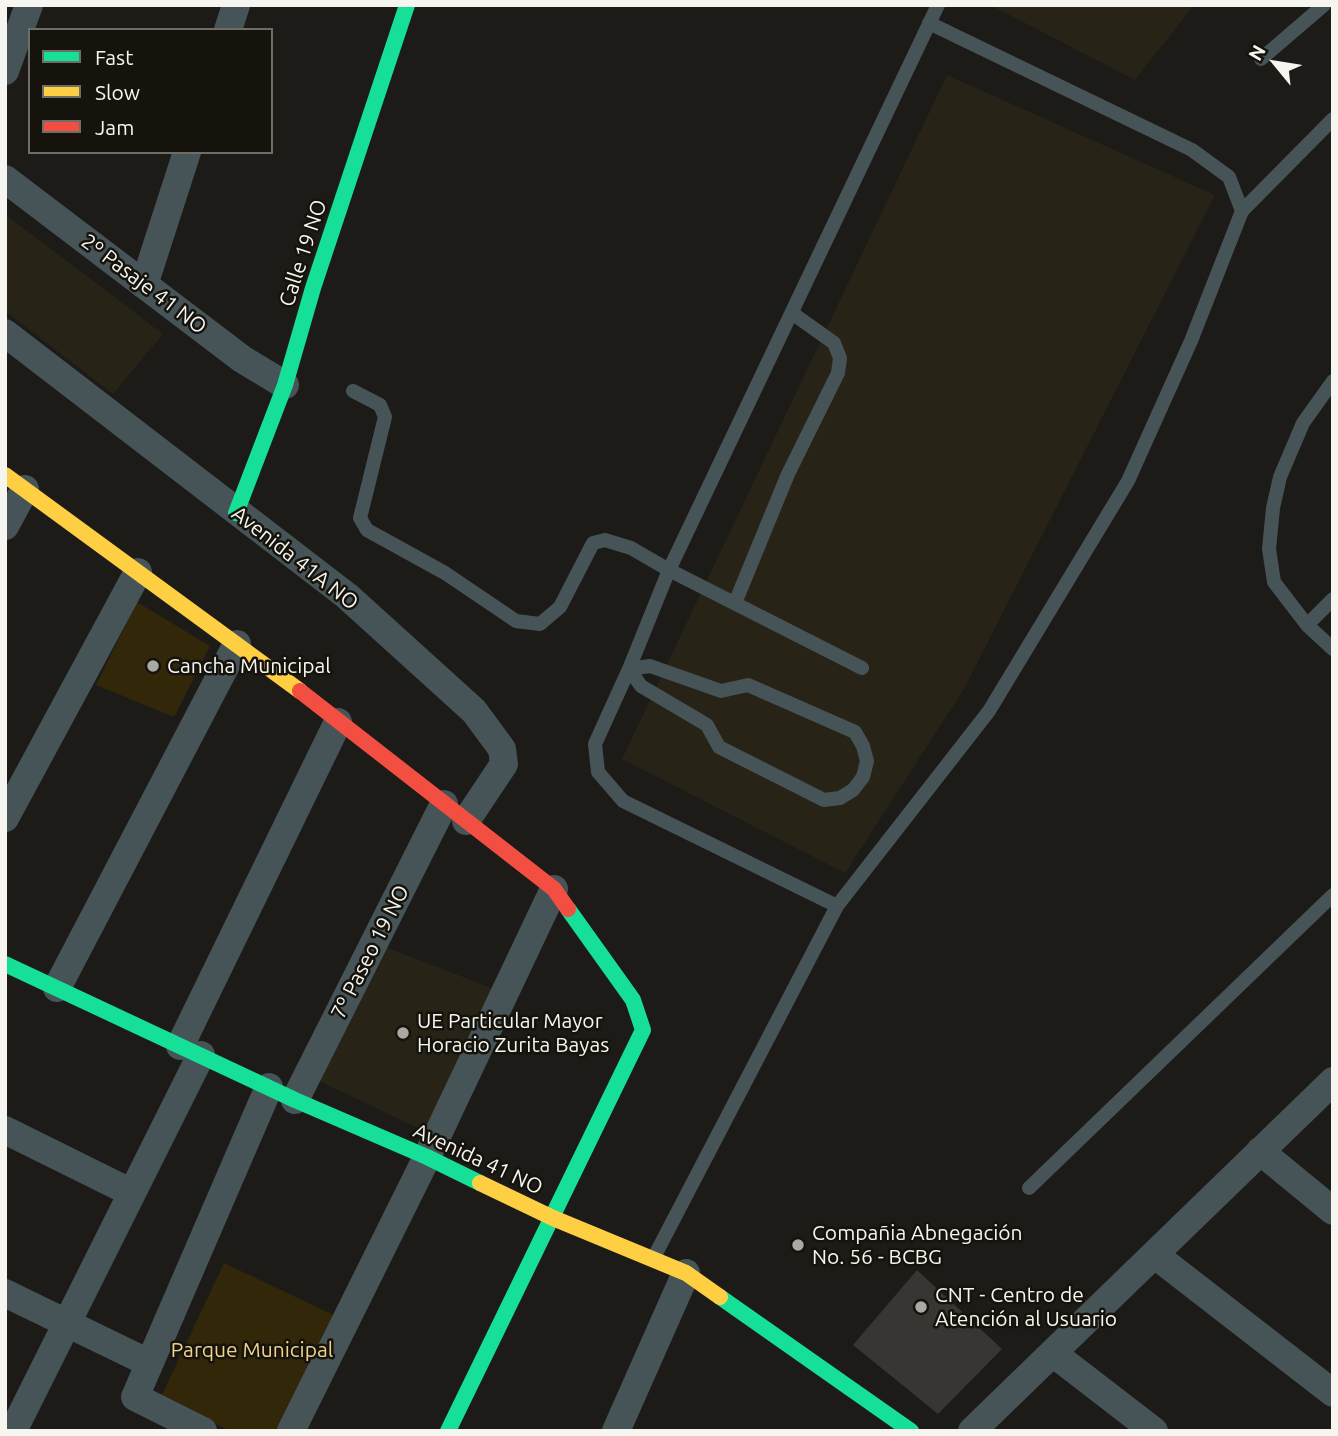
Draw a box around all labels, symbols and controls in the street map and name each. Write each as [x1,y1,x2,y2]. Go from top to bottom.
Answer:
legend [28,28,273,154]
north arrow [1240,28,1310,98]
text: N [1244,41,1270,64]
text: Fast [95,45,133,69]
text: Slow [95,80,140,104]
text: Jam [95,115,134,139]
street label: Calle 19 NO [274,196,332,310]
street label: 2º Pasaje 41 NO [76,229,212,339]
street label: Avenida 41A NO [227,501,363,615]
place label: Cancha Municipal [167,653,331,679]
marker: Cancha Municipal [145,658,161,674]
street label: 7º Paseo 19 NO [325,881,415,1023]
place label: UE Particular Mayor Horacio Zurita Bayas [417,1008,609,1058]
marker: UE Particular Mayor Horacio Zurita Bayas [395,1025,411,1041]
street label: Avenida 41 NO [409,1118,547,1200]
place label: Compañia Abnegación No. 56 - BCBG [812,1220,1023,1270]
marker: Compañia Abnegación No. 56 - BCBG [790,1237,806,1253]
place label: CNT - Centro de Atención al Usuario [935,1282,1117,1332]
marker: CNT - Centro de Atención al Usuario [913,1299,929,1315]
park label: Parque Municipal [171,1337,333,1363]

